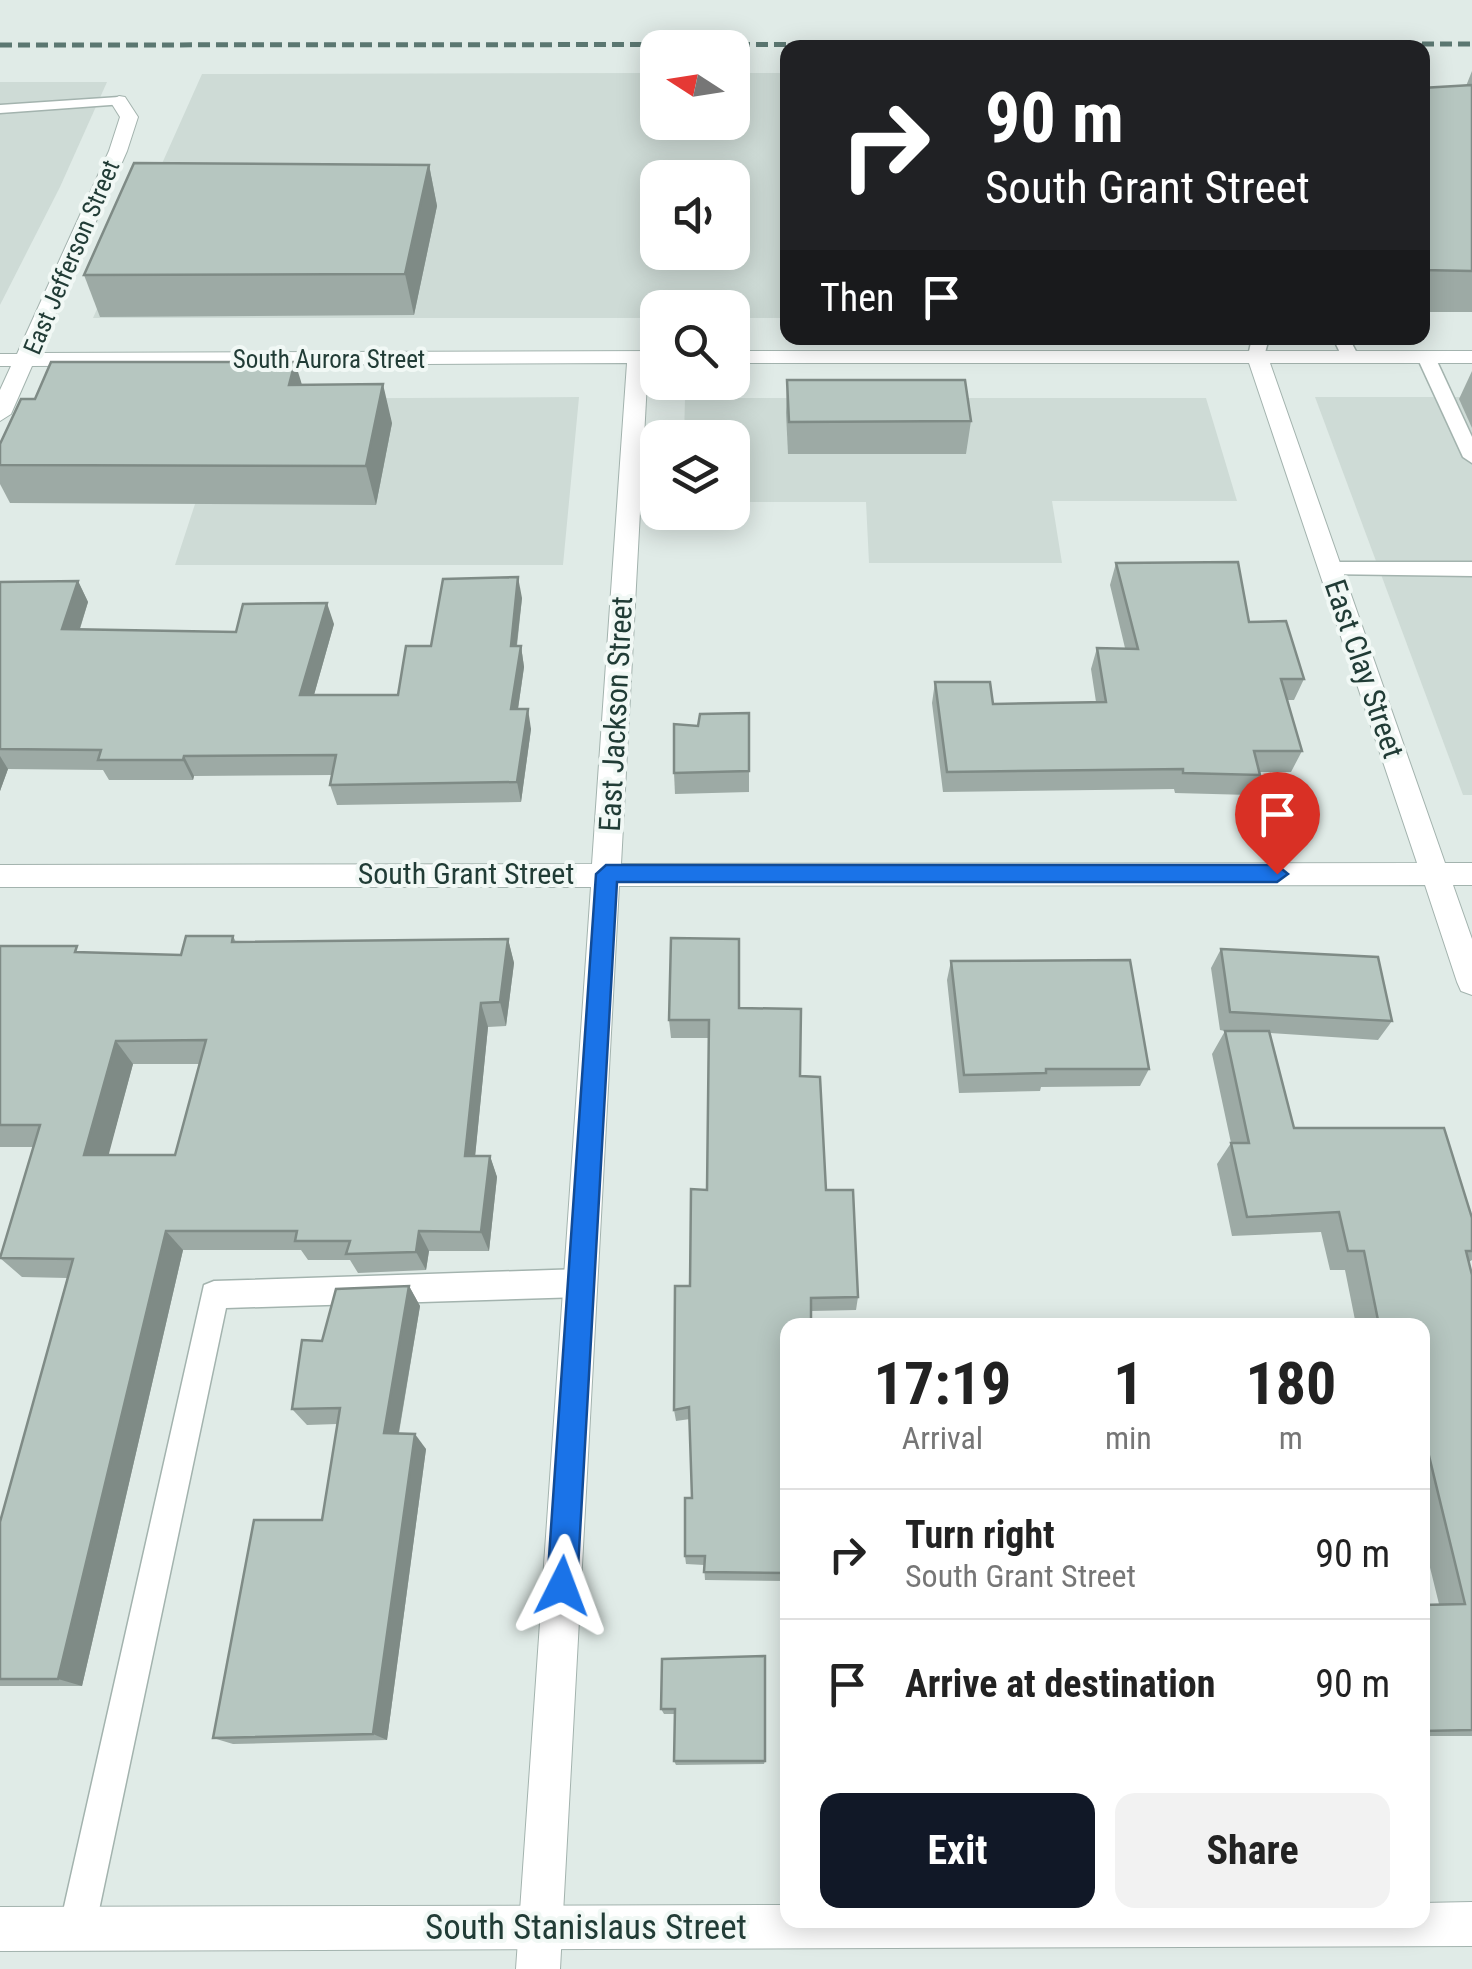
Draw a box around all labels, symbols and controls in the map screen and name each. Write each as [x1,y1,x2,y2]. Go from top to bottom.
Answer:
north arrow [640,30,750,140]
map controls [640,30,750,530]
text: 90 m [985,77,1124,159]
icon: right [820,80,950,210]
street label: East Jefferson Street [17,156,125,359]
button: sound [640,160,750,270]
text: South Grant Street [985,161,1310,214]
icon: arrive [914,270,969,325]
text: Then [820,276,894,320]
button: search [640,290,750,400]
street label: South Aurora Street [233,345,425,374]
button: layers [640,420,750,530]
street label: East Clay Street [1318,575,1411,763]
street label: East Jackson Street [592,596,639,832]
pin [1235,772,1320,875]
icon: arrive [1250,787,1305,842]
street label: South Grant Street [358,856,574,891]
text: 17:19 [874,1348,1011,1419]
text: 1 [1113,1348,1144,1419]
text: 180 [1245,1348,1336,1419]
text: Arrival [902,1419,983,1457]
text: min [1105,1419,1152,1457]
text: m [1279,1419,1303,1457]
text: Turn right [905,1513,1055,1557]
icon: right [820,1527,875,1582]
text: 90 m [1315,1532,1390,1576]
position arrow [510,1534,614,1638]
text: South Grant Street [905,1557,1136,1595]
icon: arrive [820,1657,875,1712]
text: Arrive at destination [905,1662,1215,1706]
text: 90 m [1315,1662,1390,1706]
button: Exit [820,1793,1095,1908]
button: Share [1115,1793,1390,1908]
street label: South Stanislaus Street [425,1907,747,1948]

